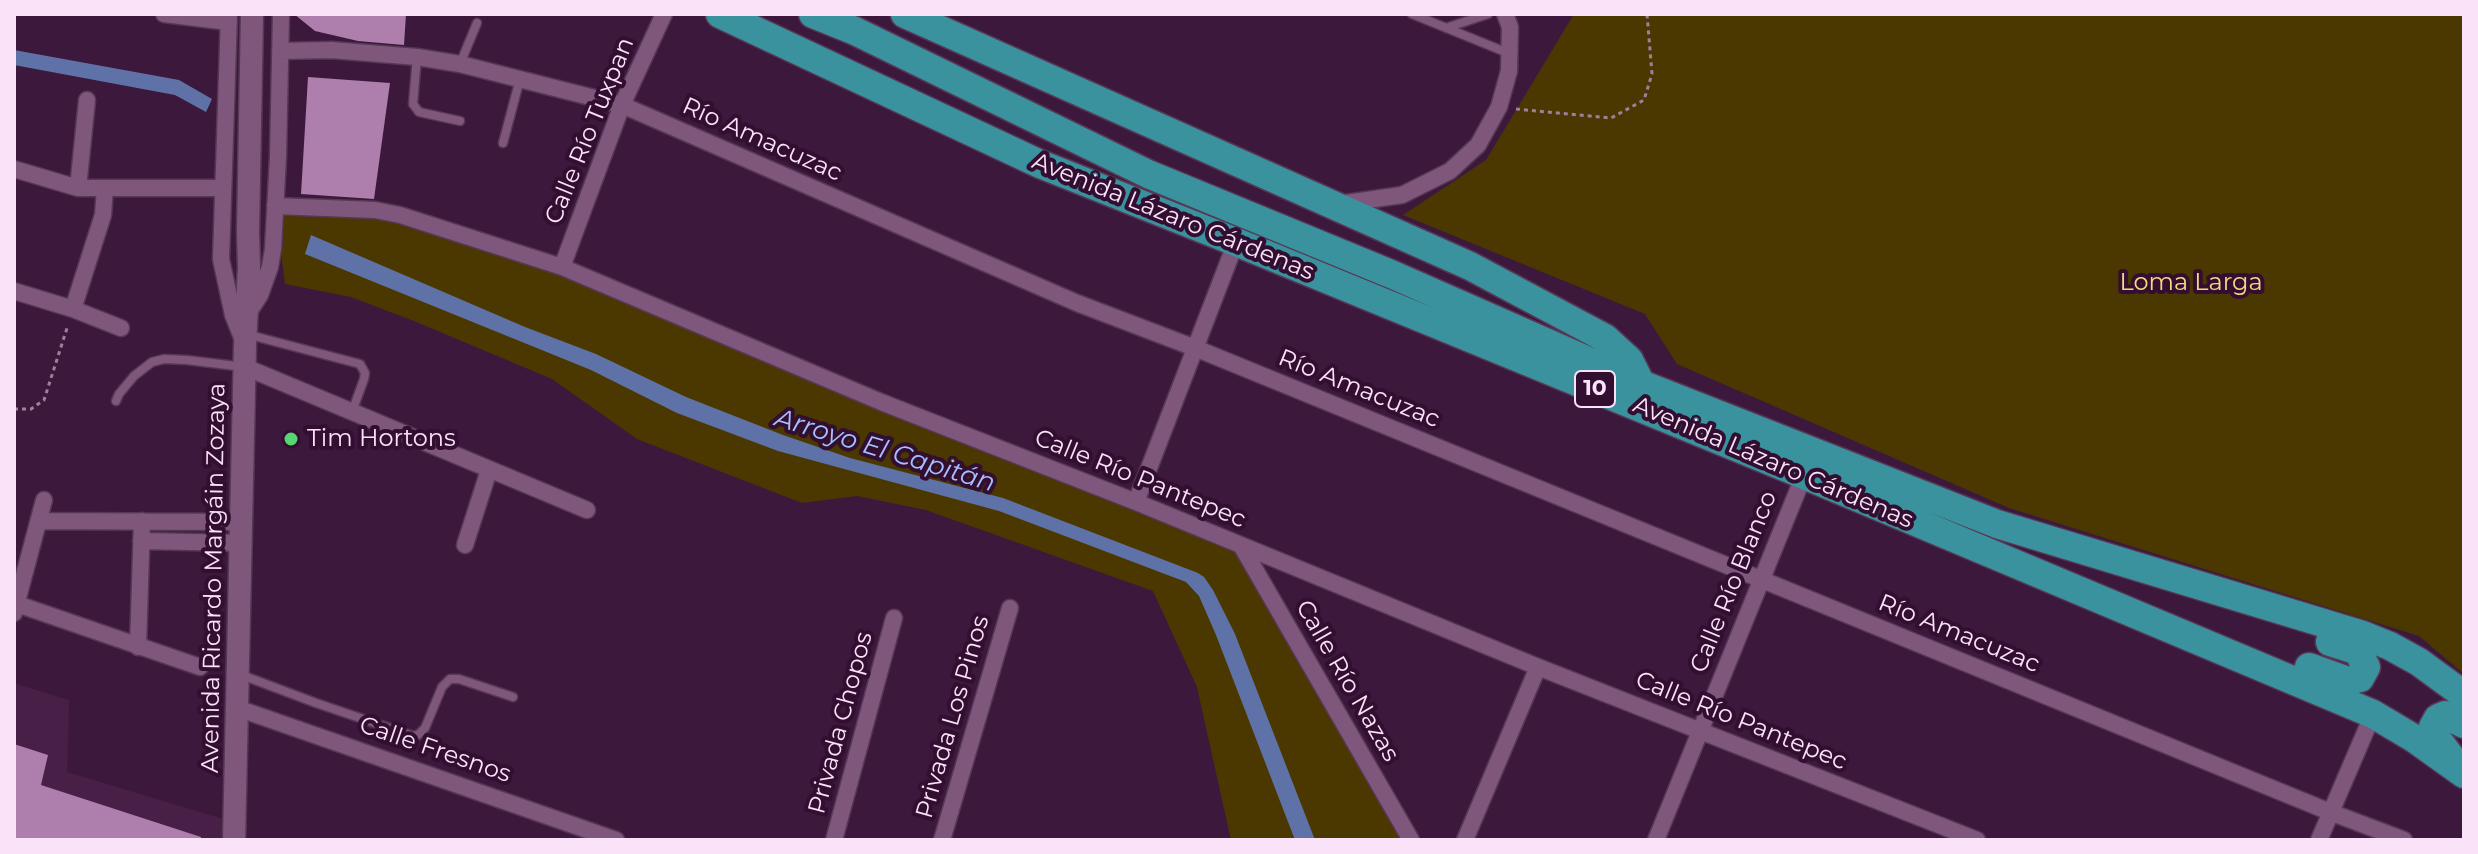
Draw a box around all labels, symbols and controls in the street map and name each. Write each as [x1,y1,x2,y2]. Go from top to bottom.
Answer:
street label: Calle Río Tuxpan [539,33,641,229]
street label: Río Amacuzac [678,92,846,188]
street label: Avenida Lázaro Cárdenas [1028,147,1318,287]
park label: Loma Larga [2119,269,2263,297]
street label: Río Amacuzac [1274,344,1444,434]
road number: 10 [1575,371,1615,407]
street label: Avenida Ricardo Margáin Zozaya [196,383,232,773]
street label: Avenida Lázaro Cárdenas [1629,391,1917,535]
water label: Arroyo El Capitán [771,403,999,499]
street label: Calle Río Pantepec [1030,423,1250,535]
place label: Tim Hortons [307,425,456,453]
marker: Tim Hortons [282,430,300,448]
street label: Calle Río Blanco [1684,487,1784,677]
street label: Río Amacuzac [1874,589,2044,679]
street label: Calle Río Nazas [1289,595,1405,767]
street label: Privada Los Pinos [910,612,996,822]
street label: Privada Chopos [803,629,879,817]
street label: Calle Río Pantepec [1631,665,1851,777]
street label: Calle Fresnos [356,711,514,789]

